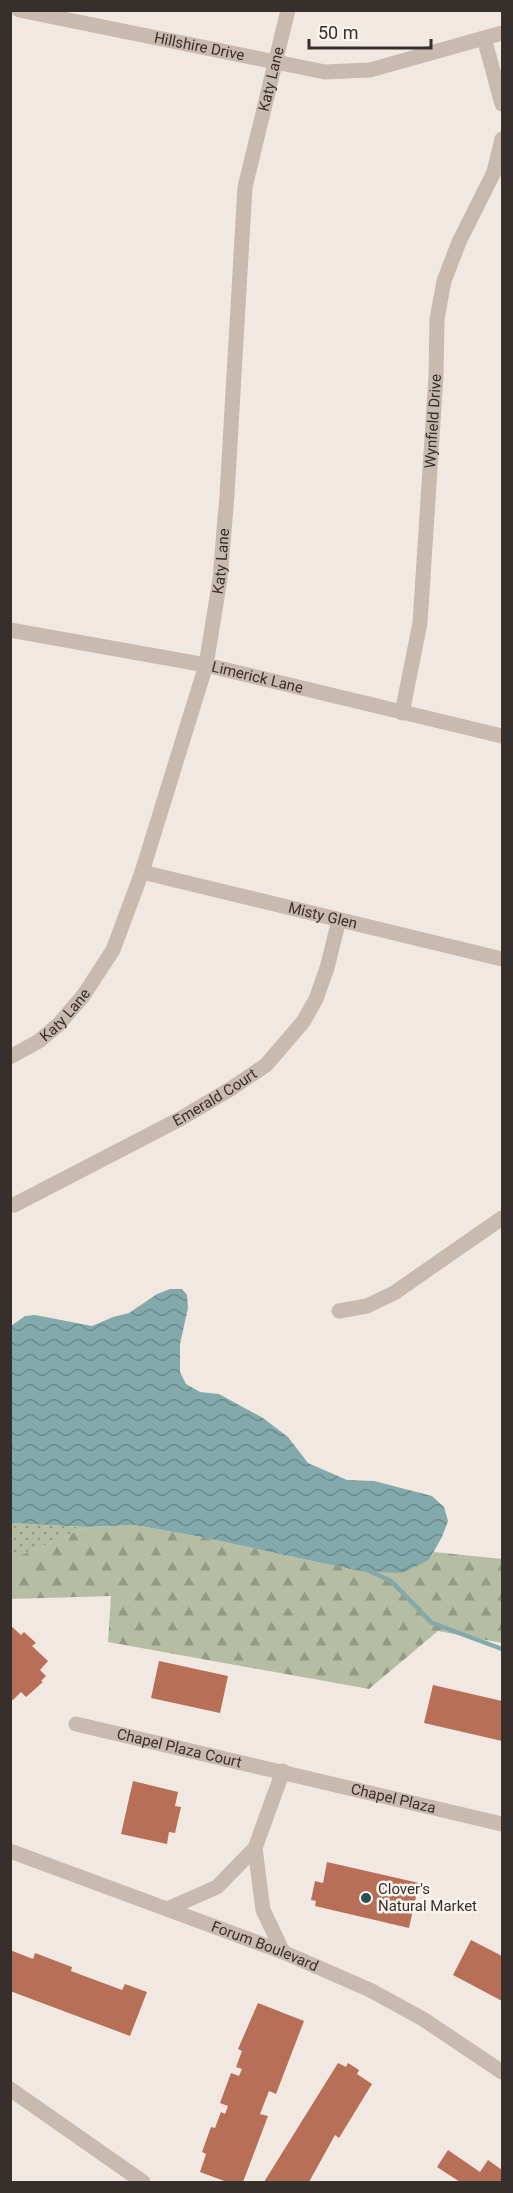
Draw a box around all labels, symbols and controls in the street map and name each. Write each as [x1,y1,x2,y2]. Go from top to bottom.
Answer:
scale bar [309,12,430,50]
text: 50 m [318,22,358,43]
street label: Hillshire Drive [153,29,246,64]
street label: Katy Lane [255,45,288,113]
street label: Wynfield Drive [421,373,445,469]
street label: Katy Lane [209,528,233,595]
street label: Limerick Lane [210,658,305,697]
street label: Misty Glen [286,899,359,933]
street label: Katy Lane [36,985,94,1045]
street label: Emerald Court [170,1065,260,1130]
street label: Chapel Plaza Court [115,1725,243,1772]
street label: Chapel Plaza [349,1780,438,1817]
place label: Clover's Natural Market [378,1880,477,1915]
marker: Clover's Natural Market [359,1891,373,1905]
street label: Forum Boulevard [209,1917,321,1975]

